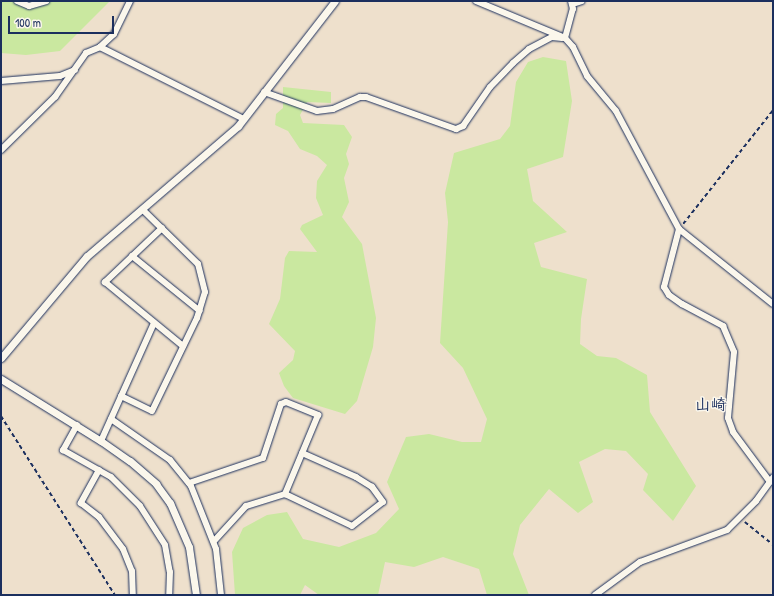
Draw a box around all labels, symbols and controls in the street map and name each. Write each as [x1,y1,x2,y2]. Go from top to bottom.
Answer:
scale bar [10,8,116,34]
text: 100 m [15,14,41,31]
district label: 山崎 [695,394,727,414]

